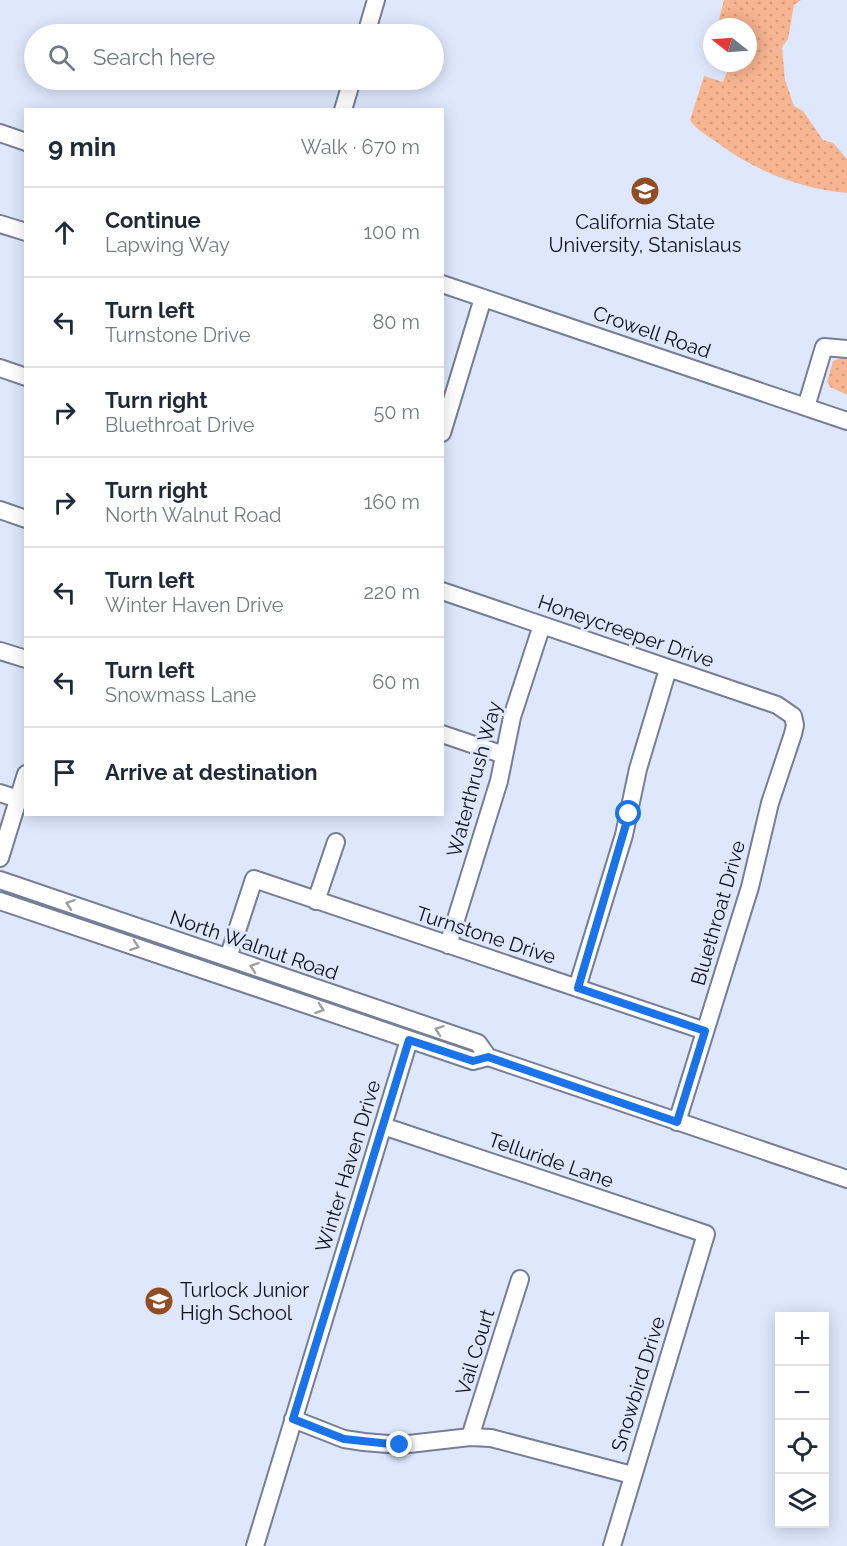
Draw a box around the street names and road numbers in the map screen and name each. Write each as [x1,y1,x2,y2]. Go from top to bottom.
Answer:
street label: Crowell Road [590,301,714,363]
street label: Honeycreeper Drive [535,590,717,672]
street label: Waterthrush Way [442,698,506,860]
street label: Bluethroat Drive [686,838,750,988]
street label: Turnstone Drive [413,901,559,969]
street label: North Walnut Road [167,905,341,985]
street label: Winter Haven Drive [310,1077,386,1255]
street label: Telluride Lane [485,1127,617,1193]
street label: Vail Court [451,1306,500,1398]
street label: Snowbird Drive [606,1313,670,1455]

